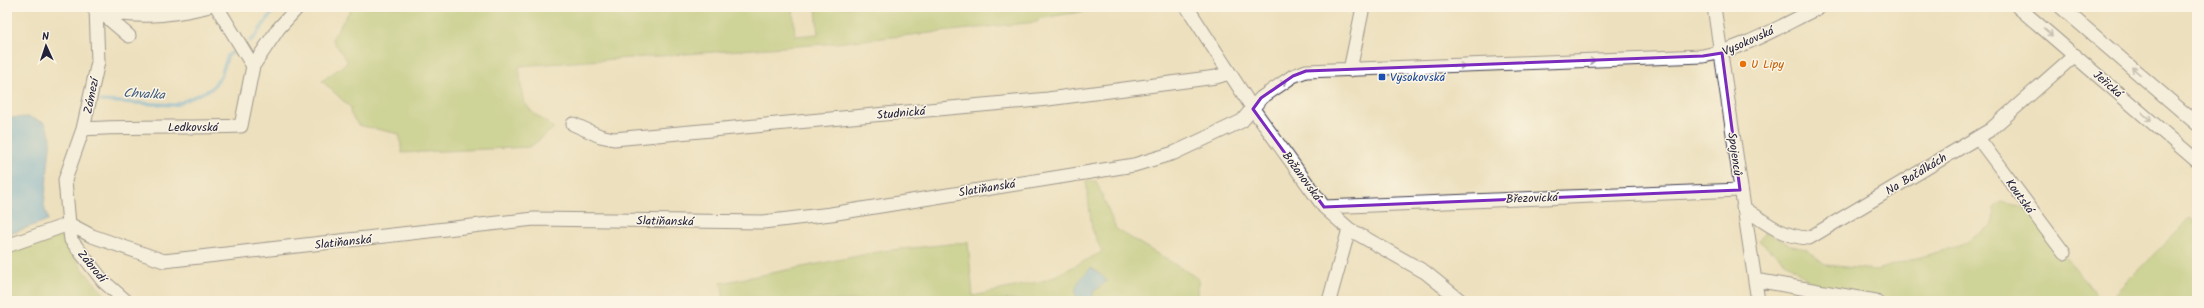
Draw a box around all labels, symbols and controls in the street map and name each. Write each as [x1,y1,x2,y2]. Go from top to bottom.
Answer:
street label: Vysokovská [1719,21,1778,61]
north arrow [26,26,66,66]
text: N [42,28,50,46]
one-way arrow [2043,28,2053,37]
place label: U Lipy [1751,55,1784,74]
one-way arrow [1582,57,1595,64]
marker: U Lipy [1738,59,1748,69]
one-way arrow [1452,62,1465,69]
street label: Jeřická [2088,66,2128,104]
one-way arrow [2130,66,2141,75]
place label: Vysokovská [1390,68,1446,87]
marker: Vysokovská [1377,72,1387,82]
street label: Zámezí [78,74,105,116]
one-way arrow [1276,80,1287,88]
water label: Chvalka [123,83,166,106]
street label: Studnická [876,102,927,125]
one-way arrow [2141,113,2152,122]
street label: Ledkovská [168,118,220,137]
street label: Spojenců [1722,131,1747,177]
street label: Božanovská [1277,148,1327,206]
street label: Na Bačálkách [1882,149,1951,200]
street label: Slatiňanská [957,174,1018,202]
street label: Koutská [2000,175,2040,219]
street label: Březovická [1506,188,1560,209]
street label: Slatiňanská [636,212,695,232]
street label: Slatiňanská [314,230,374,255]
street label: Zábrodí [72,246,112,289]

